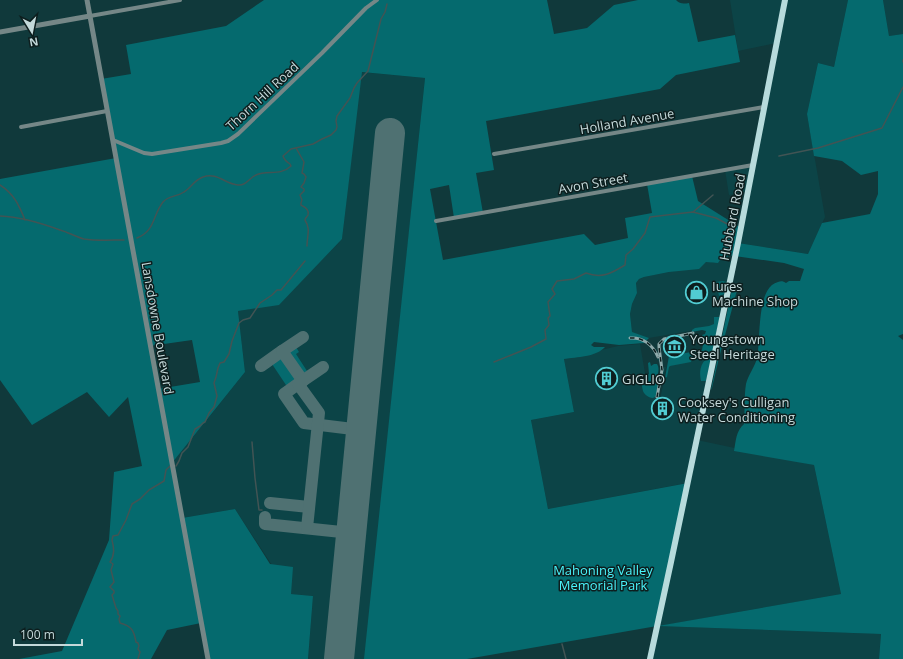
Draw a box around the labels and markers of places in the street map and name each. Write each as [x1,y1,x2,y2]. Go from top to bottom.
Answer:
place label: Iures Machine Shop [712,277,798,310]
shop icon: Iures Machine Shop [683,280,709,306]
place label: Youngstown Steel Heritage [690,330,775,363]
museum icon: Youngstown Steel Heritage [661,333,687,359]
building icon: GIGLIO [594,366,620,392]
place label: GIGLIO [622,370,665,388]
place label: Cooksey's Culligan Water Conditioning [678,393,795,426]
building icon: Cooksey's Culligan Water Conditioning [650,396,676,422]

